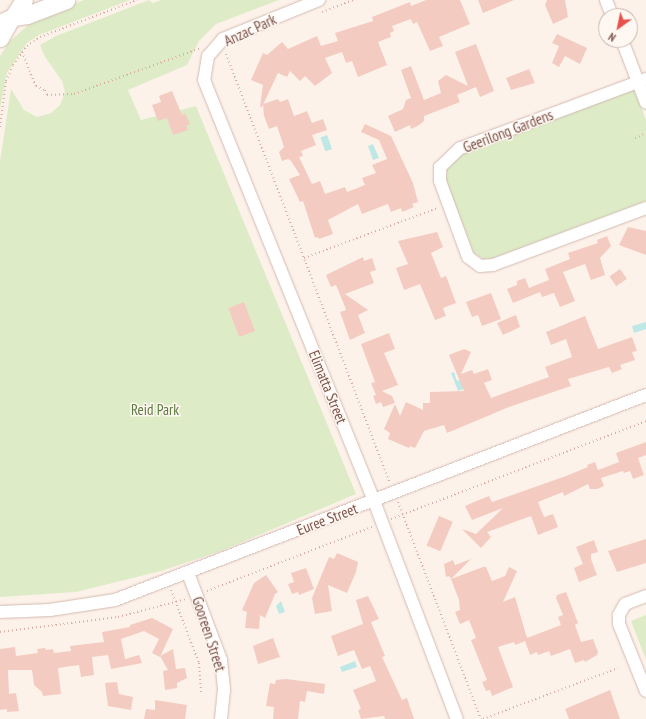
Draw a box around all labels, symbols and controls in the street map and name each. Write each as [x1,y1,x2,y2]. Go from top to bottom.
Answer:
north arrow [598,8,638,48]
street label: Anzac Park [221,10,279,50]
text: N [606,30,618,45]
street label: Geerilong Gardens [460,106,556,156]
street label: Elimatta Street [305,348,351,426]
park label: Reid Park [131,401,179,419]
street label: Euree Street [294,499,360,539]
street label: Gooreen Street [188,594,230,674]

